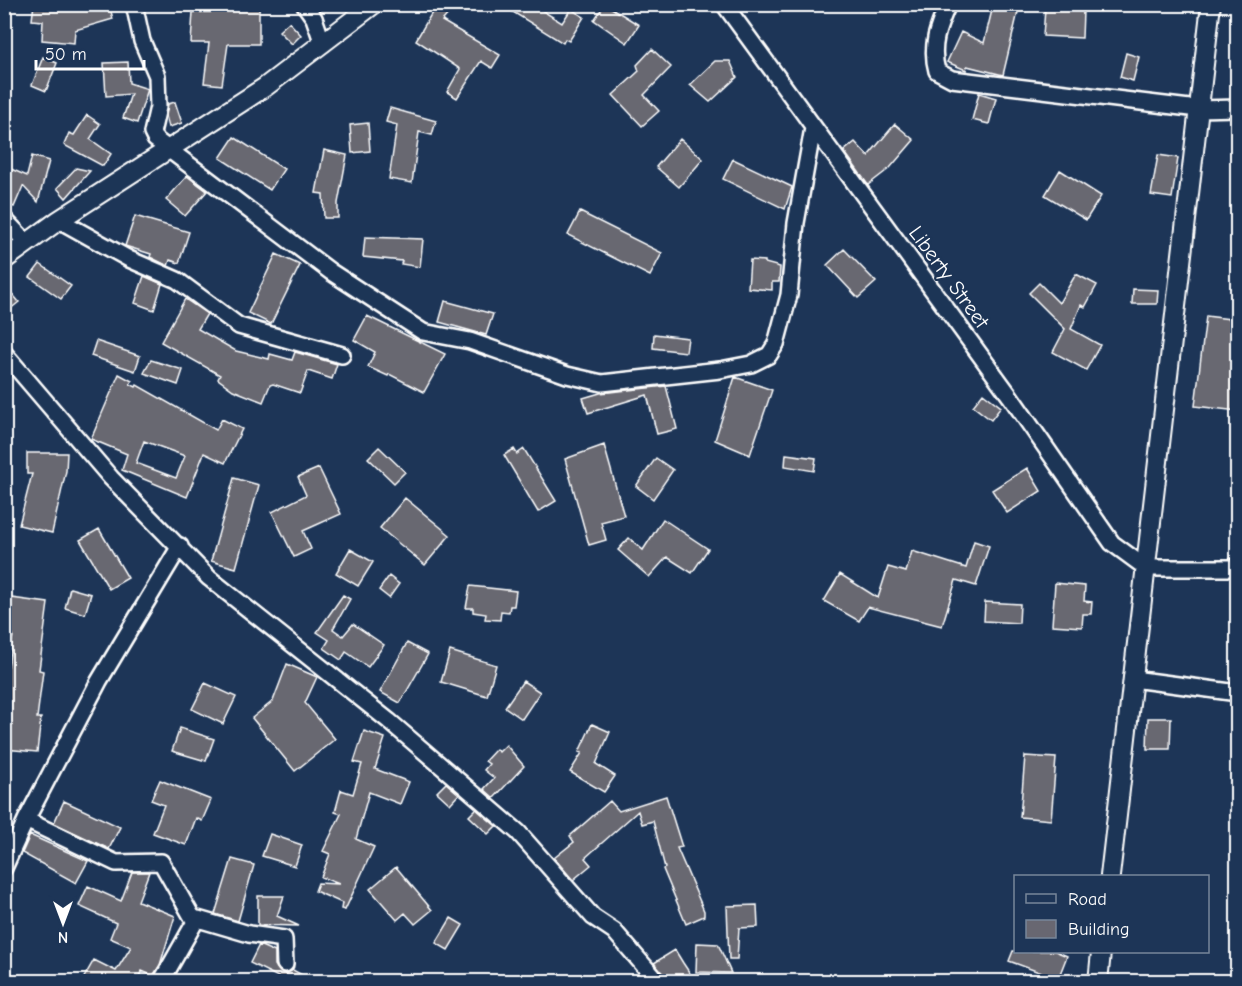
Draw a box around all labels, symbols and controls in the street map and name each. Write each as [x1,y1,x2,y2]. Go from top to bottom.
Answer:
scale bar [36,33,144,71]
text: 50 m [45,44,87,65]
street label: Liberty Street [904,221,995,334]
legend [1014,875,1209,953]
text: Road [1068,889,1107,910]
north arrow [33,893,93,953]
text: Building [1068,919,1130,940]
text: N [58,928,68,946]

